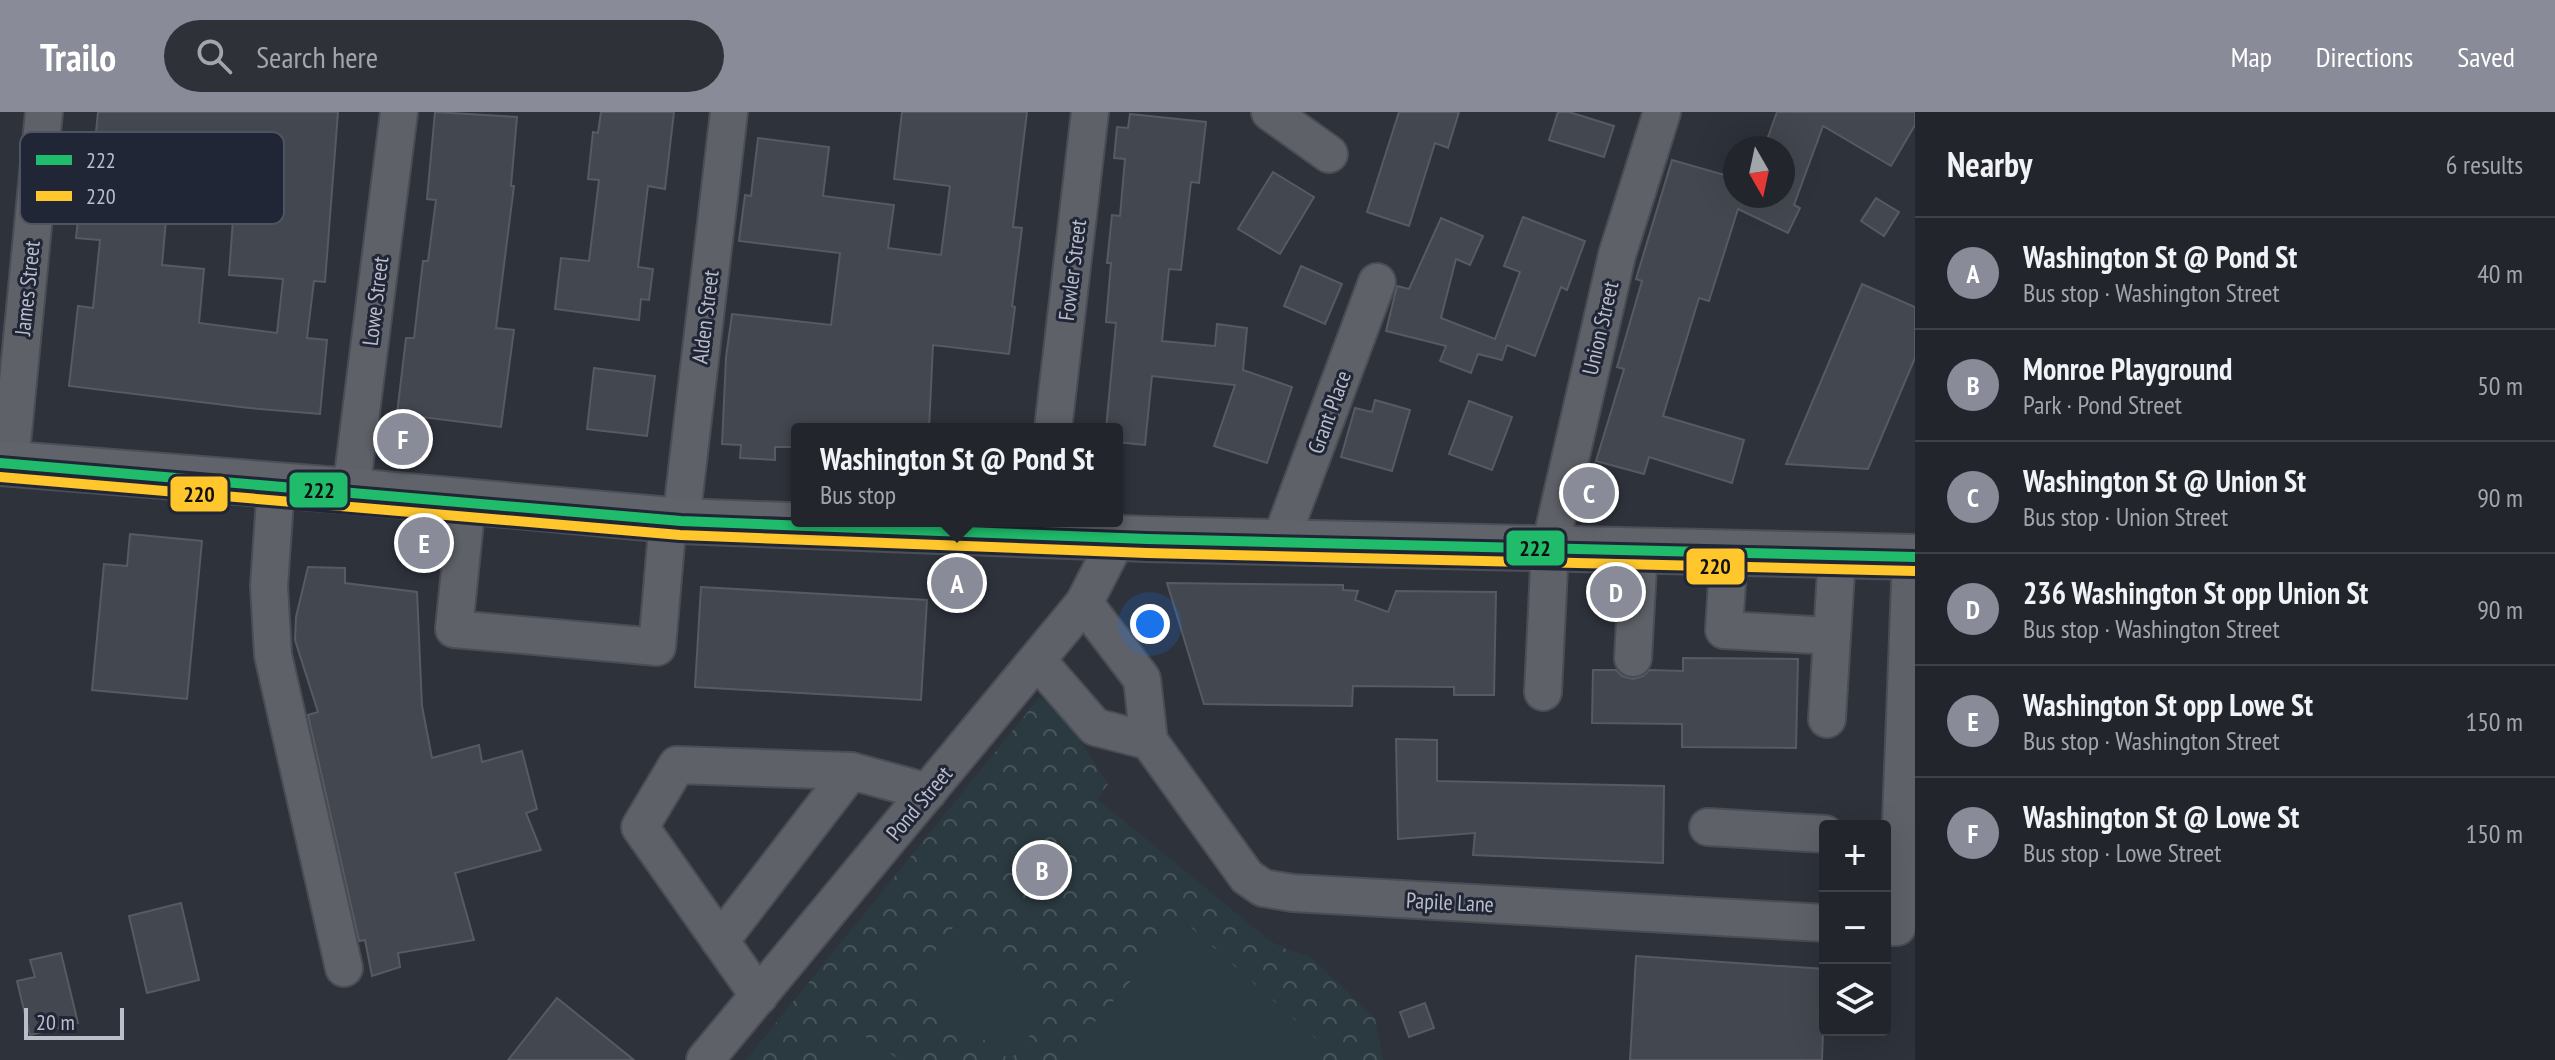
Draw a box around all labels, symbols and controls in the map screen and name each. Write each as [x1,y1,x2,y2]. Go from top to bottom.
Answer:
search box [164,20,724,92]
text: Trailo [40,32,116,81]
icon: search [192,34,236,78]
text: Search here [256,37,378,76]
text: Map [2231,38,2272,75]
text: Directions [2316,38,2413,75]
text: Saved [2457,38,2515,75]
legend [20,132,284,224]
north arrow [1723,136,1795,208]
text: Nearby [1947,142,2032,186]
text: 222 [86,146,116,174]
text: 6 results [2446,148,2523,181]
text: 220 [86,182,116,210]
street label: Fowler Street [1052,218,1092,322]
text: Washington St @ Pond St [2023,237,2297,276]
street label: James Street [8,239,46,338]
street label: Lowe Street [356,255,394,347]
text: A [1966,257,1980,290]
text: 40 m [2477,257,2523,290]
street label: Alden Street [685,269,725,365]
text: Bus stop · Washington Street [2023,276,2280,309]
street label: Union Street [1576,278,1624,378]
text: Monroe Playground [2023,349,2232,388]
street label: Grant Place [1301,367,1357,457]
text: B [1967,369,1979,402]
text: 50 m [2477,369,2523,402]
text: Park · Pond Street [2023,388,2182,421]
pin: F [377,409,429,469]
popup [791,423,1123,527]
text: Washington St @ Pond St [820,439,1094,478]
text: Washington St @ Union St [2023,461,2306,500]
pin: C [1563,463,1615,523]
line badge: 222 [288,471,349,509]
line badge: 220 [169,475,229,513]
text: 222 [303,476,335,504]
text: Bus stop [820,478,896,511]
text: 220 [183,480,215,508]
text: C [1967,481,1979,514]
text: 90 m [2477,481,2523,514]
text: Bus stop · Union Street [2023,500,2228,533]
pin: E [398,513,450,573]
line badge: 222 [1505,529,1566,567]
text: 222 [1519,534,1551,562]
line badge: 220 [1685,547,1746,586]
text: 220 [1699,552,1731,580]
pin: A [931,553,983,613]
pin: D [1590,562,1642,622]
text: 236 Washington St opp Union St [2023,573,2368,612]
text: D [1966,593,1980,626]
text: 90 m [2477,593,2523,626]
your location [1130,604,1170,644]
text: Bus stop · Washington Street [2023,612,2280,645]
text: Washington St opp Lowe St [2023,685,2313,724]
text: E [1967,705,1979,738]
text: 150 m [2465,705,2523,738]
text: Bus stop · Washington Street [2023,724,2280,757]
street label: Pond Street [880,760,958,846]
text: Washington St @ Lowe St [2023,797,2299,836]
text: F [1968,817,1978,850]
text: 150 m [2465,817,2523,850]
map controls [1819,820,1891,1036]
button: + [1819,820,1891,892]
text: Bus stop · Lowe Street [2023,836,2221,869]
pin: B [1016,840,1068,900]
street label: Papile Lane [1405,886,1495,918]
button: − [1819,892,1891,964]
button: layers [1819,964,1891,1036]
scale bar [24,1004,124,1040]
text: 20 m [36,1008,75,1036]

